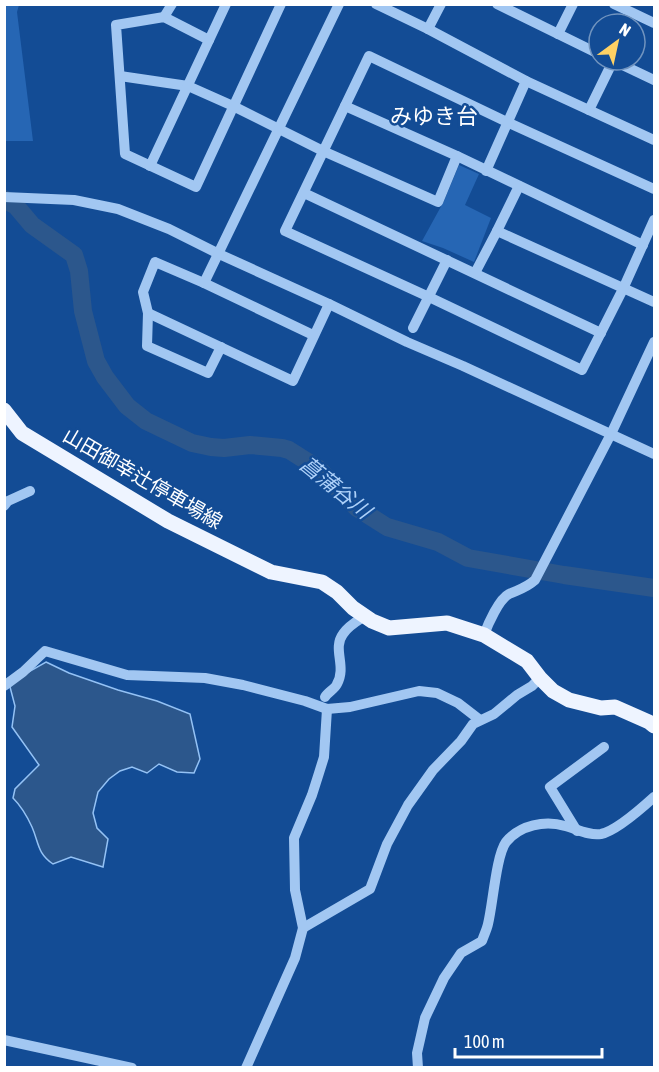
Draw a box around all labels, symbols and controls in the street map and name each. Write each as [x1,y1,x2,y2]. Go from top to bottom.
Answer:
north arrow [587,12,647,72]
text: N [616,19,634,40]
district label: みゆき台 [390,103,478,129]
street label: 山田御幸辻停車場線 [59,423,227,533]
water label: 菖蒲谷川 [296,451,378,524]
scale bar [455,1021,602,1059]
text: 100 m [464,1031,505,1052]

